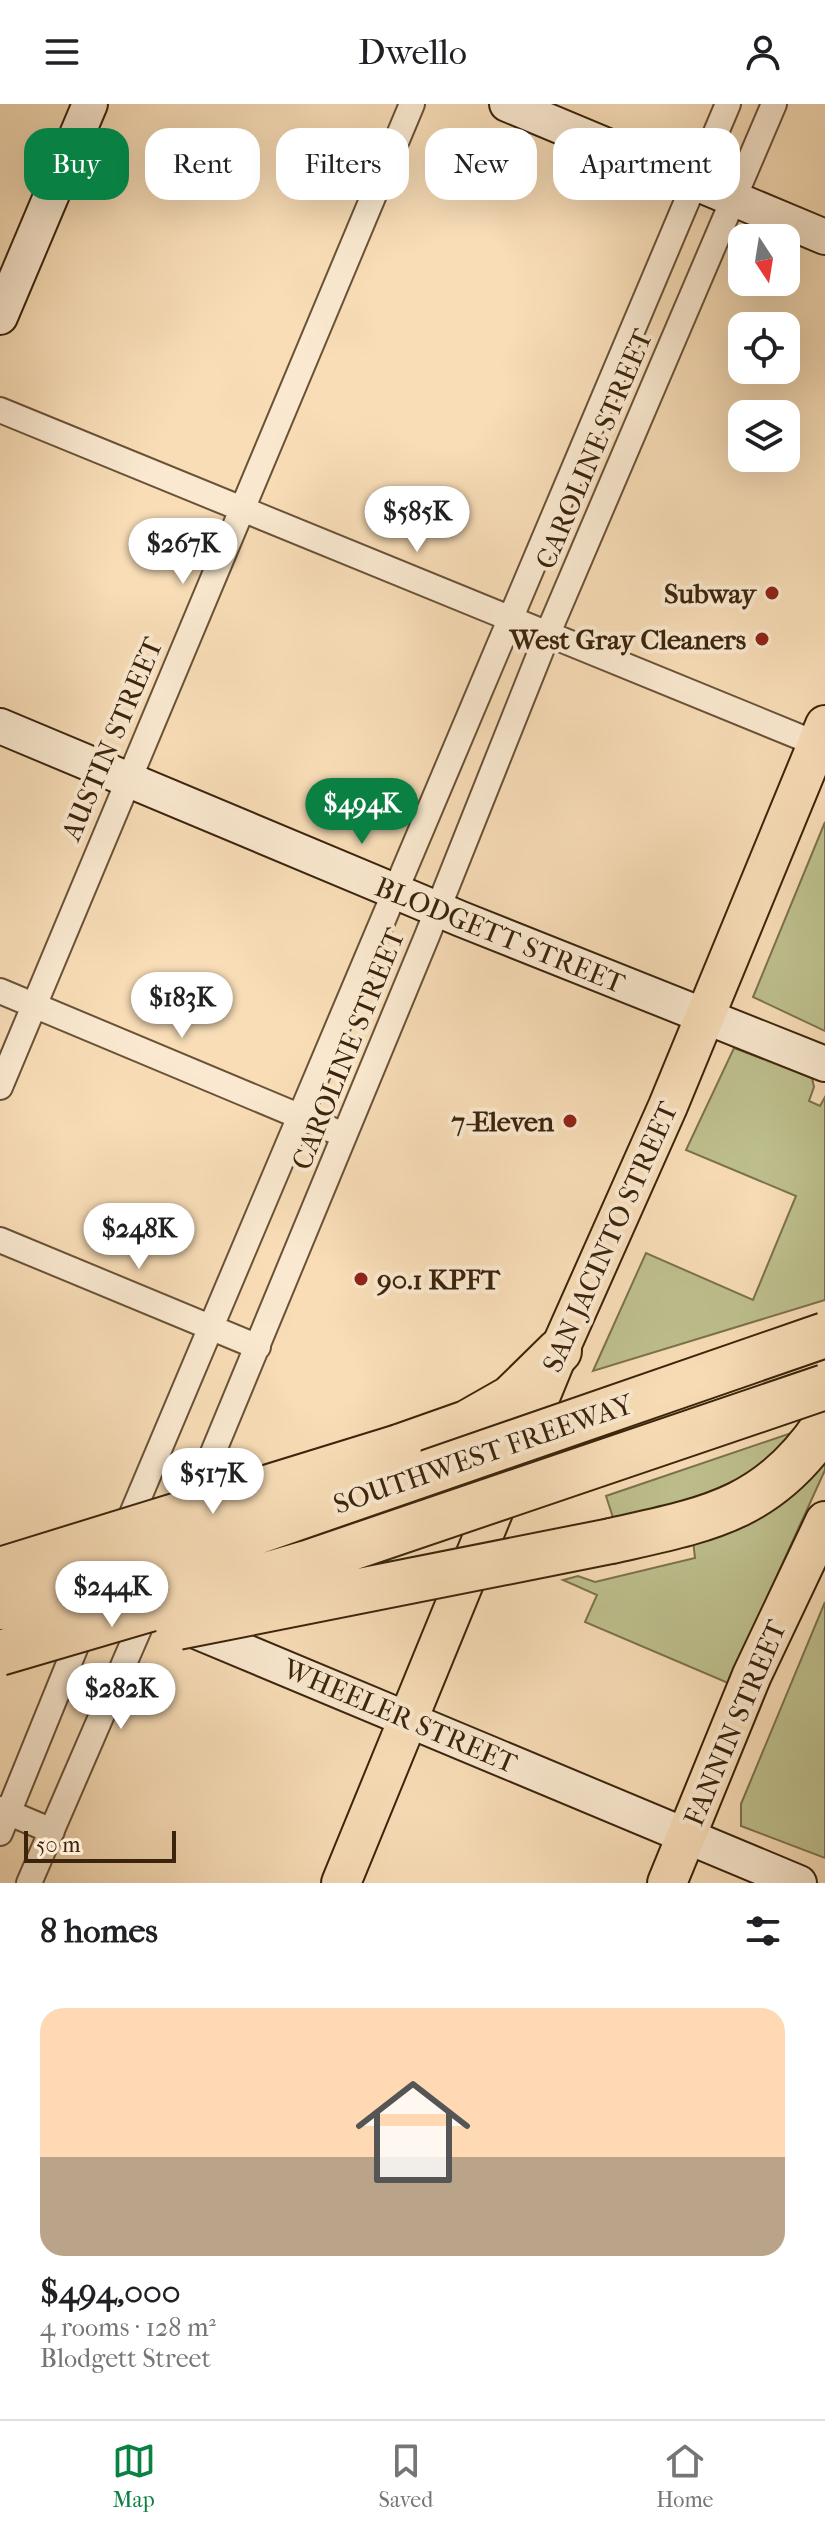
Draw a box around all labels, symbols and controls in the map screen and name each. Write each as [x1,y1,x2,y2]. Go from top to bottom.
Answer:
icon: menu [40,30,84,74]
icon: person [741,30,785,74]
text: Dwello [358,31,467,73]
chip: Buy [24,128,129,200]
chip: Rent [145,128,260,200]
chip: Filters [276,128,409,200]
chip: New [425,128,537,200]
chip: Apartment [553,128,740,200]
north arrow [728,224,800,296]
map controls [728,224,800,472]
button: locate [728,312,800,384]
street label: CAROLINE STREET [529,323,660,574]
button: layers [728,400,800,472]
pin: $585K [361,486,473,554]
text: $585K [383,496,451,527]
pin: $267K [127,518,239,586]
text: $267K [146,528,220,559]
place label: Subway [664,577,758,610]
marker: Subway [763,584,781,602]
place label: West Gray Cleaners [509,623,746,656]
marker: West Gray Cleaners [753,630,771,648]
street label: AUSTIN STREET [54,631,170,846]
pin: $494K [306,778,418,846]
text: $494K [323,788,401,819]
street label: BLODGETT STREET [370,870,631,1001]
street label: CAROLINE STREET [285,923,412,1174]
pin: $183K [126,972,238,1040]
text: $183K [149,982,215,1013]
street label: SAN JACINTO STREET [535,1096,685,1377]
place label: 7-Eleven [450,1105,555,1138]
marker: 7-Eleven [561,1112,579,1130]
pin: $248K [83,1203,195,1271]
text: $248K [102,1213,177,1244]
place label: 90.1 KPFT [377,1263,501,1296]
marker: 90.1 KPFT [352,1270,370,1288]
street label: SOUTHWEST FREEWAY [329,1387,638,1521]
pin: $517K [157,1448,269,1516]
text: $517K [180,1458,246,1489]
pin: $244K [56,1561,168,1629]
text: $244K [73,1571,151,1602]
street label: FANNIN STREET [677,1614,794,1831]
street label: WHEELER STREET [277,1651,523,1781]
pin: $282K [65,1663,177,1731]
text: $282K [84,1673,158,1704]
scale bar [24,1827,176,1863]
text: 50 m [36,1832,81,1858]
icon: filters [741,1909,785,1953]
text: 8 homes [40,1911,158,1951]
icon: home [341,2060,485,2204]
text: $494,000 [40,2272,181,2312]
text: 4 rooms · 128 m² [40,2312,216,2343]
text: Blodgett Street [40,2343,211,2374]
tab: Map [112,2439,156,2513]
tab: Saved [379,2439,433,2513]
tab: Home [656,2439,713,2513]

